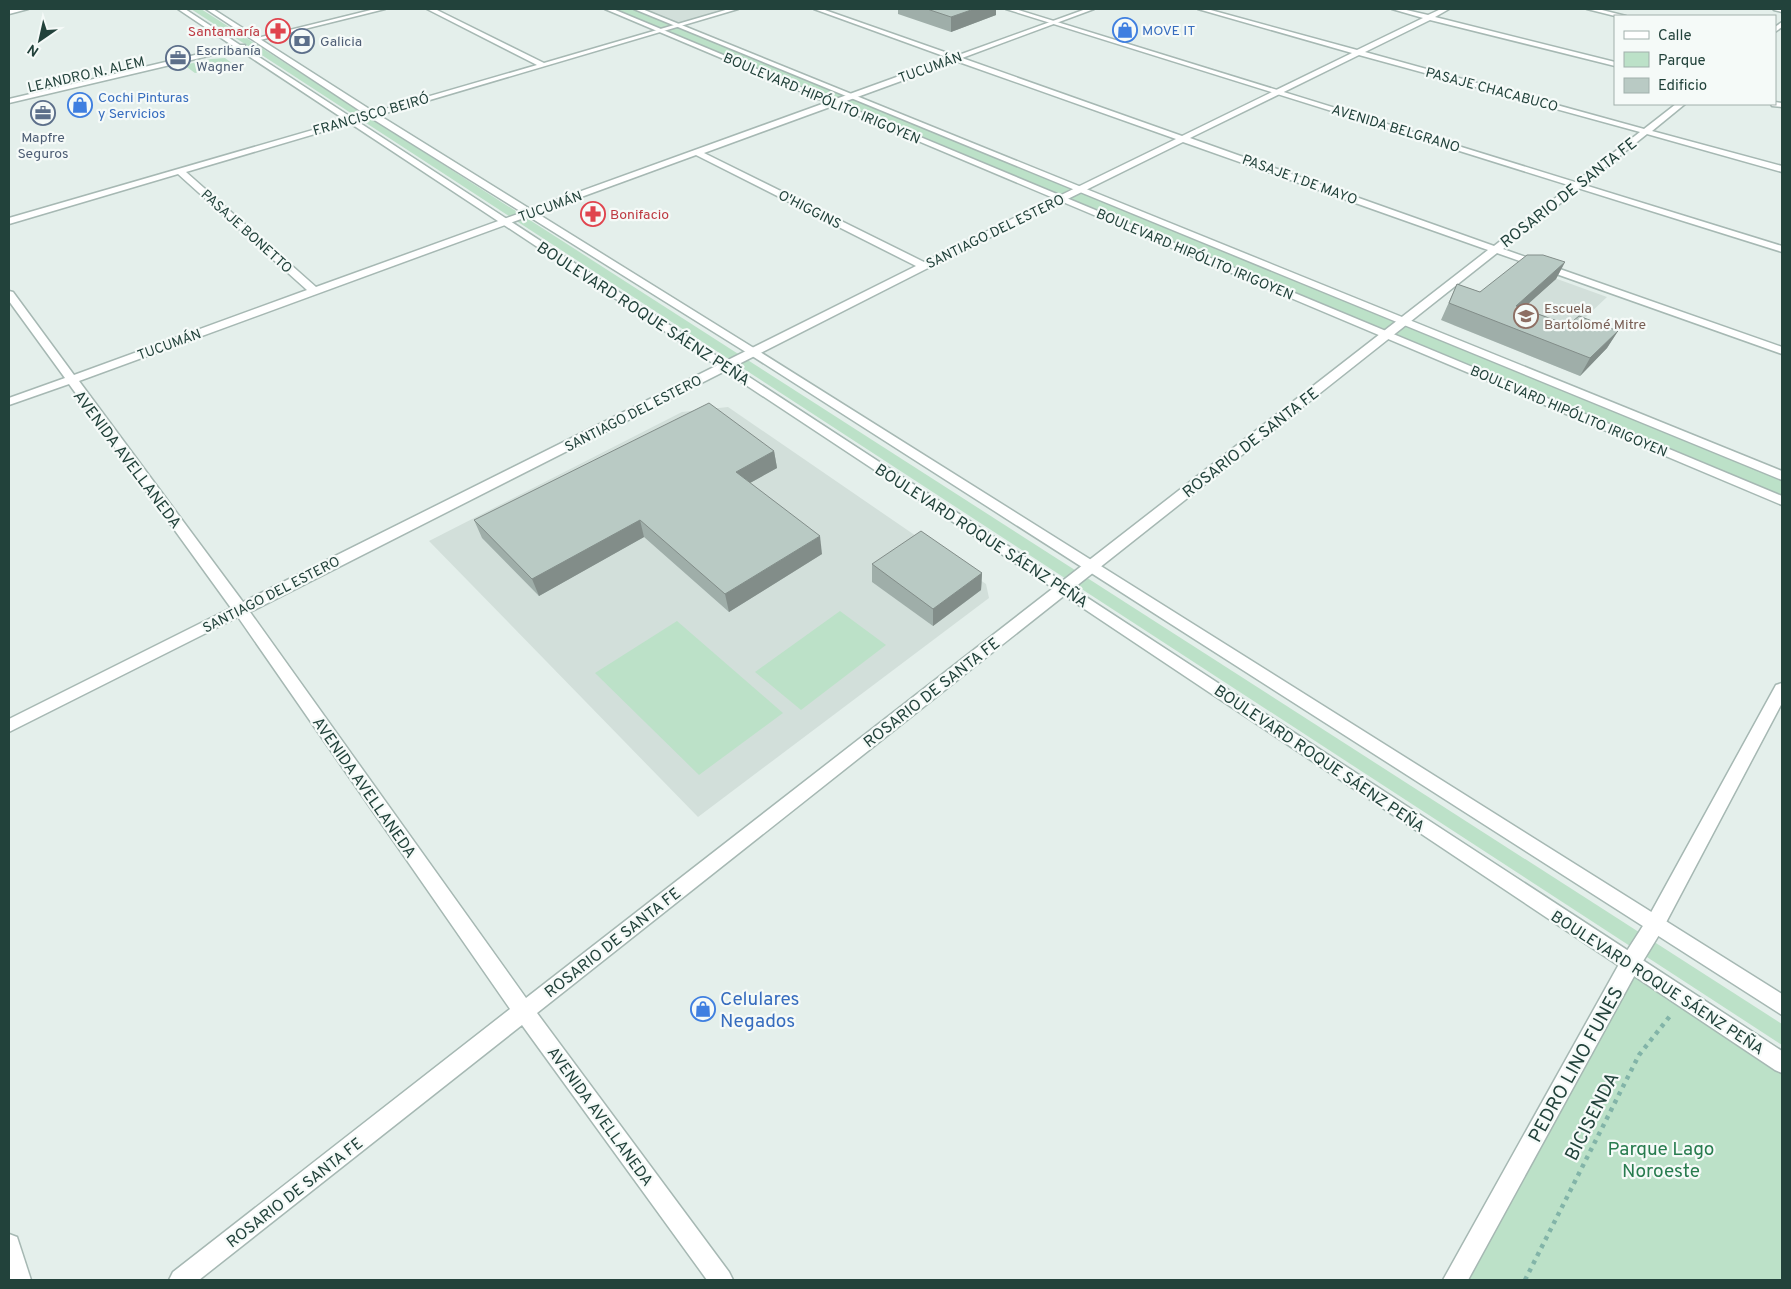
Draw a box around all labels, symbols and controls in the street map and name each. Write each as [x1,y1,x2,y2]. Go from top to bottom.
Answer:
north arrow [15,15,65,65]
legend [1614,15,1776,105]
shop icon: MOVE IT [1112,17,1138,43]
pharmacy icon: Santamaría [265,18,291,44]
place label: MOVE IT [1142,23,1195,40]
place label: Santamaría [188,24,260,41]
text: Calle [1658,27,1692,46]
bank icon: Galicia [289,28,315,54]
place label: Galicia [320,34,362,51]
text: N [25,40,42,59]
place label: Escribanía Wagner [196,43,261,76]
office icon: Escribanía Wagner [165,45,191,71]
street label: TUCUMÁN [896,48,965,88]
street label: BOULEVARD HIPÓLITO IRIGOYEN [720,49,923,149]
text: Parque [1658,52,1706,71]
street label: LEANDRO N. ALEM [26,54,147,97]
street label: PASAJE CHACABUCO [1423,65,1560,116]
text: Edificio [1658,77,1707,96]
place label: Cochi Pinturas y Servicios [98,90,189,123]
street label: FRANCISCO BEIRÓ [311,90,432,140]
shop icon: Cochi Pinturas y Servicios [67,92,93,118]
office icon: Mapfre Seguros [30,100,56,126]
street label: AVENIDA BELGRANO [1329,102,1462,157]
place label: Mapfre Seguros [17,130,69,163]
street label: ROSARIO DE SANTA FE [1497,134,1641,253]
street label: PASAJE 1 DE MAYO [1240,152,1359,209]
street label: PASAJE BONETTO [197,187,295,278]
street label: TUCUMÁN [516,187,585,227]
street label: O'HIGGINS [775,187,844,233]
street label: SANTIAGO DEL ESTERO [924,191,1068,273]
pharmacy icon: Bonifacio [580,201,606,227]
street label: BOULEVARD HIPÓLITO IRIGOYEN [1093,205,1296,305]
place label: Bonifacio [610,207,669,224]
street label: BOULEVARD ROQUE SÁENZ PEÑA [533,236,755,391]
place label: Escuela Bartolomé Mitre [1544,301,1646,334]
school or university icon: Escuela Bartolomé Mitre [1513,303,1539,329]
street label: TUCUMÁN [135,325,204,365]
street label: BOULEVARD HIPÓLITO IRIGOYEN [1467,362,1670,462]
street label: SANTIAGO DEL ESTERO [562,372,705,456]
street label: ROSARIO DE SANTA FE [1179,384,1323,503]
street label: AVENIDA AVELLANEDA [68,387,185,533]
street label: BOULEVARD ROQUE SÁENZ PEÑA [871,458,1093,613]
street label: SANTIAGO DEL ESTERO [200,553,343,637]
street label: ROSARIO DE SANTA FE [860,634,1004,753]
street label: BOULEVARD ROQUE SÁENZ PEÑA [1210,679,1430,838]
street label: AVENIDA AVELLANEDA [307,714,420,863]
street label: ROSARIO DE SANTA FE [541,884,685,1003]
street label: BOULEVARD ROQUE SÁENZ PEÑA [1547,905,1769,1060]
street label: PEDRO LINO FUNES [1524,983,1630,1147]
place label: Celulares Negados [720,988,799,1034]
shop icon: Celulares Negados [690,996,716,1022]
street label: AVENIDA AVELLANEDA [542,1043,657,1191]
street label: BICISENDA [1560,1069,1625,1165]
street label: ROSARIO DE SANTA FE [223,1134,367,1253]
park label: Parque Lago Noroeste [1608,1138,1714,1184]

